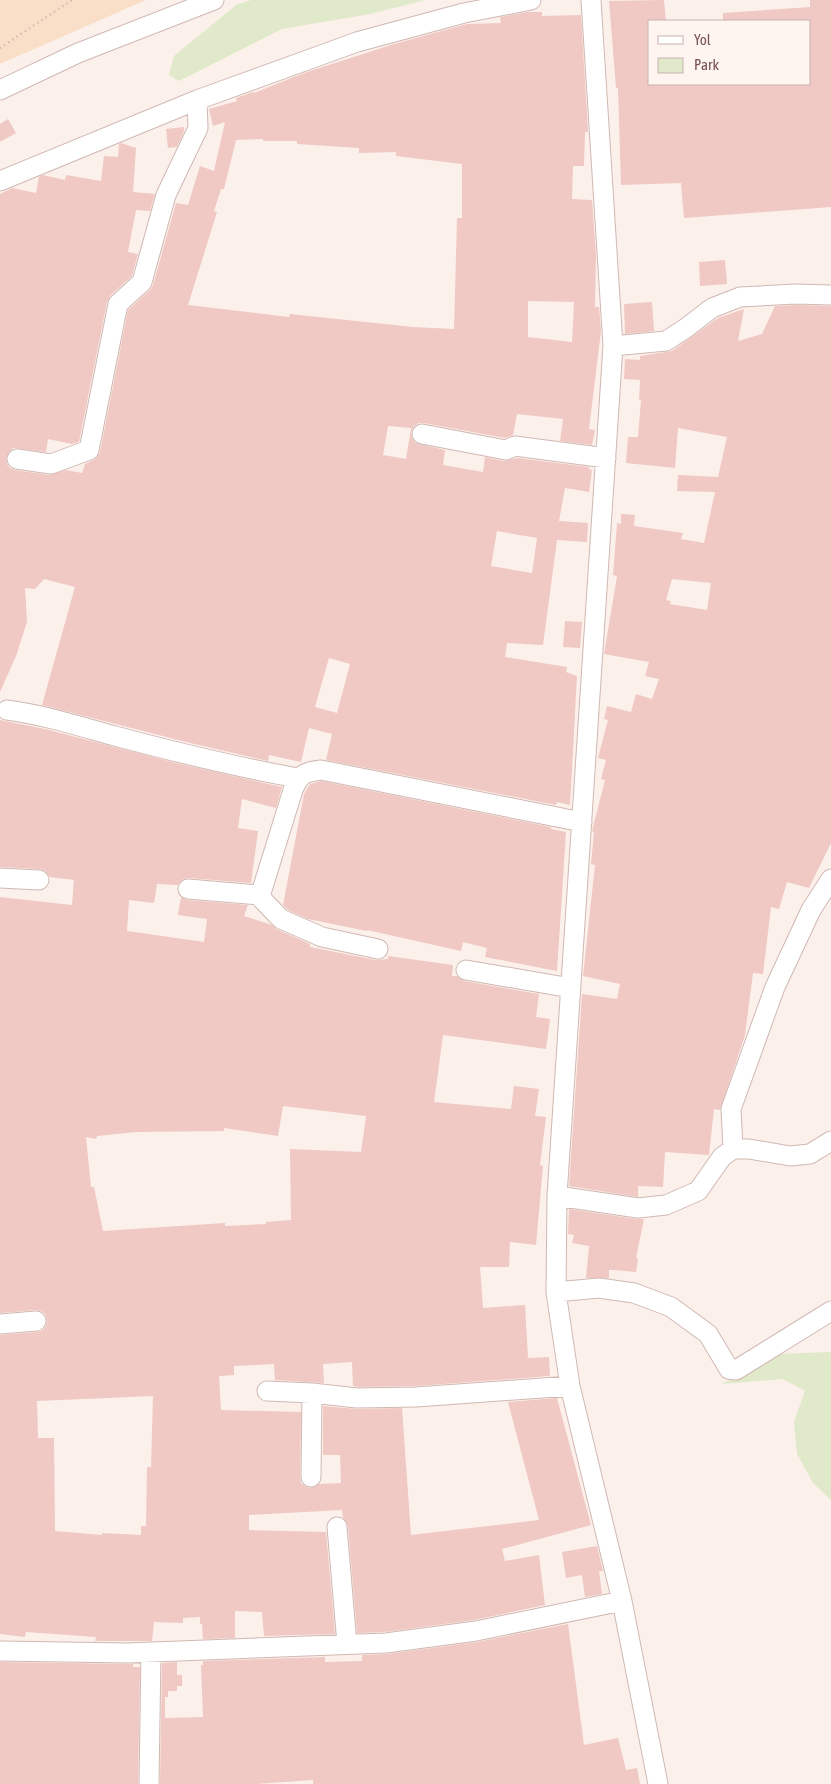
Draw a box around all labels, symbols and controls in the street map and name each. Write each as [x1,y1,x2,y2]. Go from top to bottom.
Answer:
legend [648,20,811,85]
text: Yol [694,31,711,48]
text: Park [694,56,719,73]

